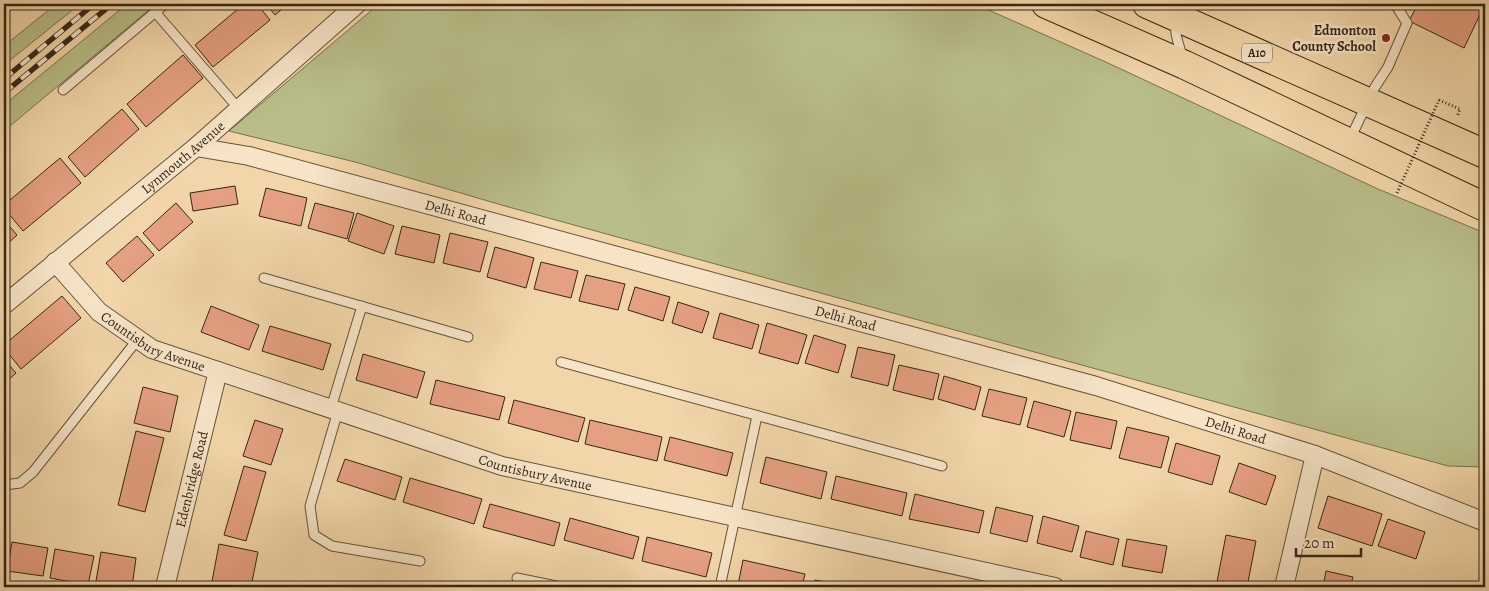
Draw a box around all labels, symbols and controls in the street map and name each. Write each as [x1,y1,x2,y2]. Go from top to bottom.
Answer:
place label: Edmonton County School [1292,21,1376,56]
marker: Edmonton County School [1380,32,1392,44]
road number: A10 [1242,44,1272,62]
street label: Lynmouth Avenue [137,117,229,198]
street label: Delhi Road [423,195,489,230]
street label: Delhi Road [813,301,879,336]
street label: Countisbury Avenue [97,307,208,376]
street label: Delhi Road [1203,412,1269,449]
street label: Edenbridge Road [170,429,213,529]
street label: Countisbury Avenue [476,449,594,495]
scale bar [1296,526,1362,558]
text: 20 m [1304,533,1335,553]

